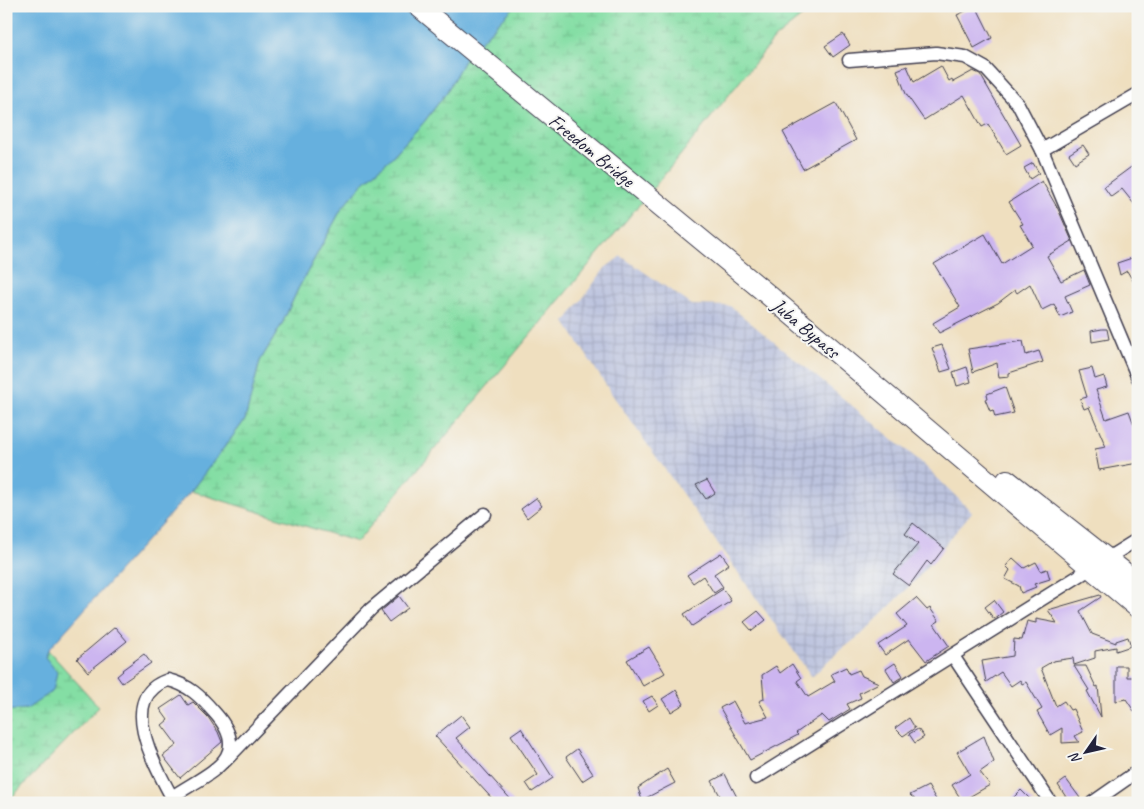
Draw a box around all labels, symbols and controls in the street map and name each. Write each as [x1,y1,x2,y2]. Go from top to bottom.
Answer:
street label: Freedom Bridge [544,108,641,193]
street label: Juba Bypass [766,292,846,365]
north arrow [1062,726,1112,776]
text: N [1065,749,1085,767]

